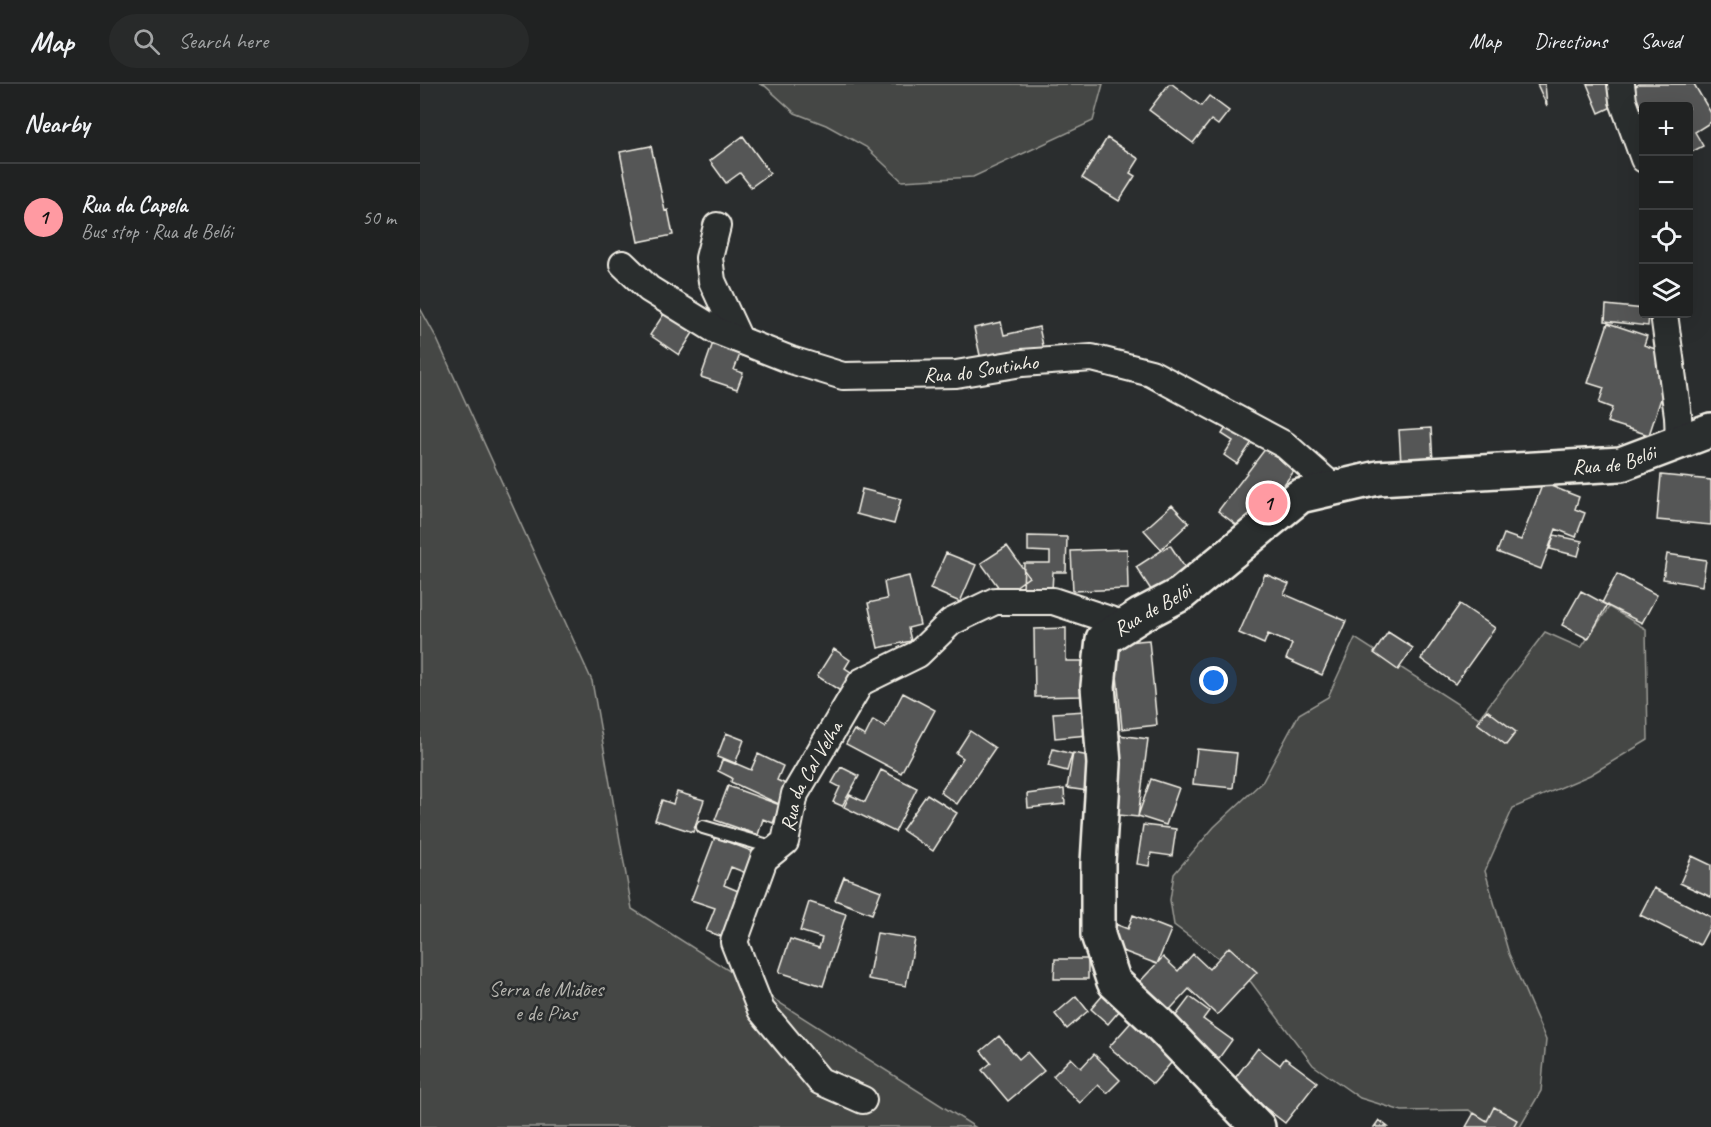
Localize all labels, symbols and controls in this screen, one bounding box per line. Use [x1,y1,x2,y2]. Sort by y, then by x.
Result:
search box [109,14,529,68]
text: Map [30,24,73,59]
icon: search [130,25,163,58]
text: Search here [178,27,268,55]
text: Map [1469,28,1501,54]
text: Directions [1534,28,1607,54]
text: Saved [1640,28,1681,54]
map controls [1639,102,1693,318]
button: + [1639,102,1693,156]
text: Nearby [24,107,89,140]
button: − [1639,156,1693,210]
text: Rua da Capela [81,191,187,219]
text: 1 [39,205,48,230]
text: 50 m [362,205,396,230]
button: locate [1639,210,1693,264]
text: Bus stop · Rua de Belói [81,219,233,244]
button: layers [1639,264,1693,318]
street label: Rua do Soutinho [923,349,1040,388]
street label: Rua de Belói [1571,438,1662,480]
pin: 1 [1248,480,1288,526]
street label: Rua de Belói [1109,576,1199,642]
your location [1199,666,1228,695]
street label: Rua da Cal Velha [775,714,849,834]
park label: Serra de Midões e de Pias [489,976,605,1026]

